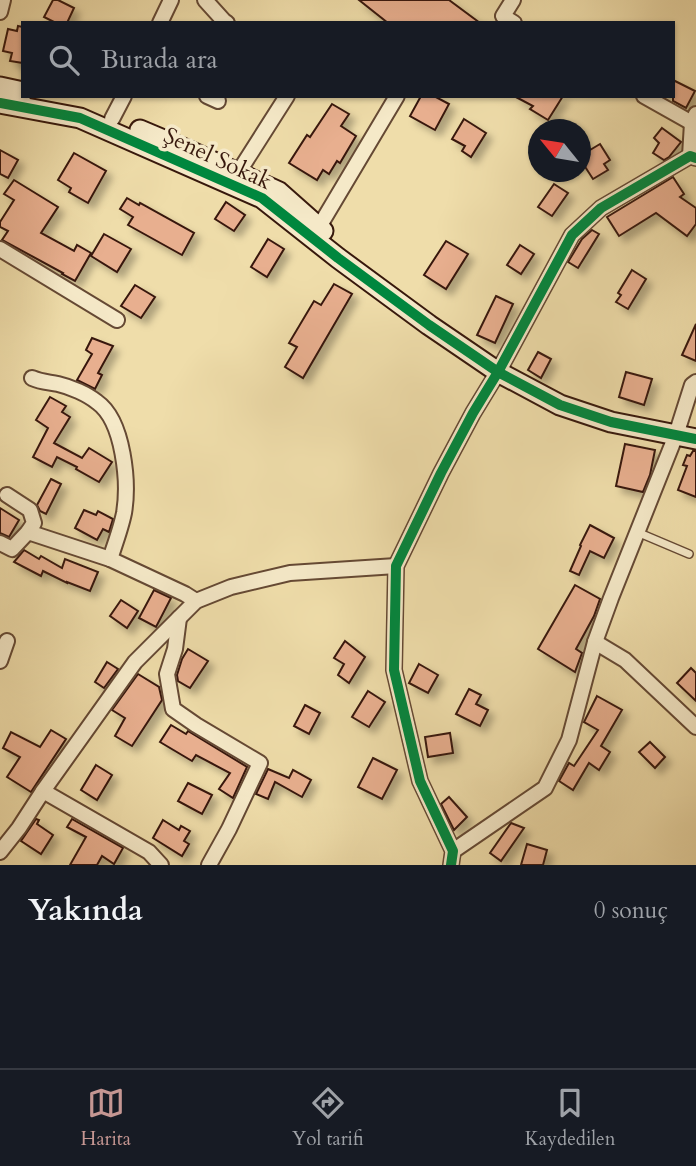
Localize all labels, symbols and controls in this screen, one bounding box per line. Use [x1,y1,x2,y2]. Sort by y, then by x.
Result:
search box [21,21,675,98]
icon: search [45,41,83,79]
text: Burada ara [101,42,218,77]
north arrow [528,119,591,182]
street label: Şenel Sokak [159,120,278,197]
text: Yakında [28,890,143,931]
text: 0 sonuç [594,895,668,926]
tab: Harita [81,1084,131,1152]
tab: Yol tarifi [292,1084,364,1152]
tab: Kaydedilen [525,1084,616,1152]

